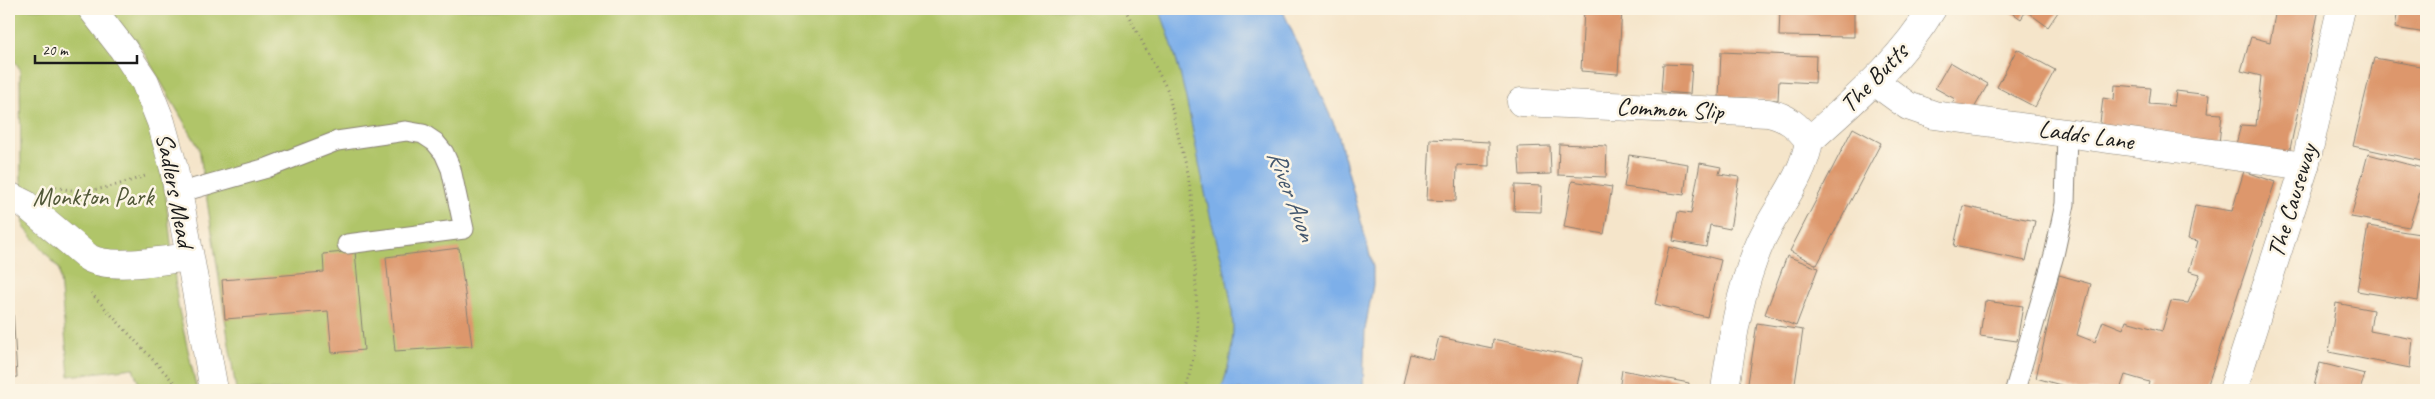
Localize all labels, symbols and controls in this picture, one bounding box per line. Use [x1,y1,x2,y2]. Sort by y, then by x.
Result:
scale bar [35,32,138,64]
street label: The Butts [1833,35,1917,120]
text: 20 m [42,41,69,60]
street label: Common Slip [1616,90,1726,128]
street label: Ladds Lane [2036,112,2138,158]
street label: Sadlers Mead [148,130,203,254]
street label: The Causeway [2260,138,2325,262]
water label: River Avon [1260,145,1325,247]
park label: Monkton Park [33,181,155,213]

